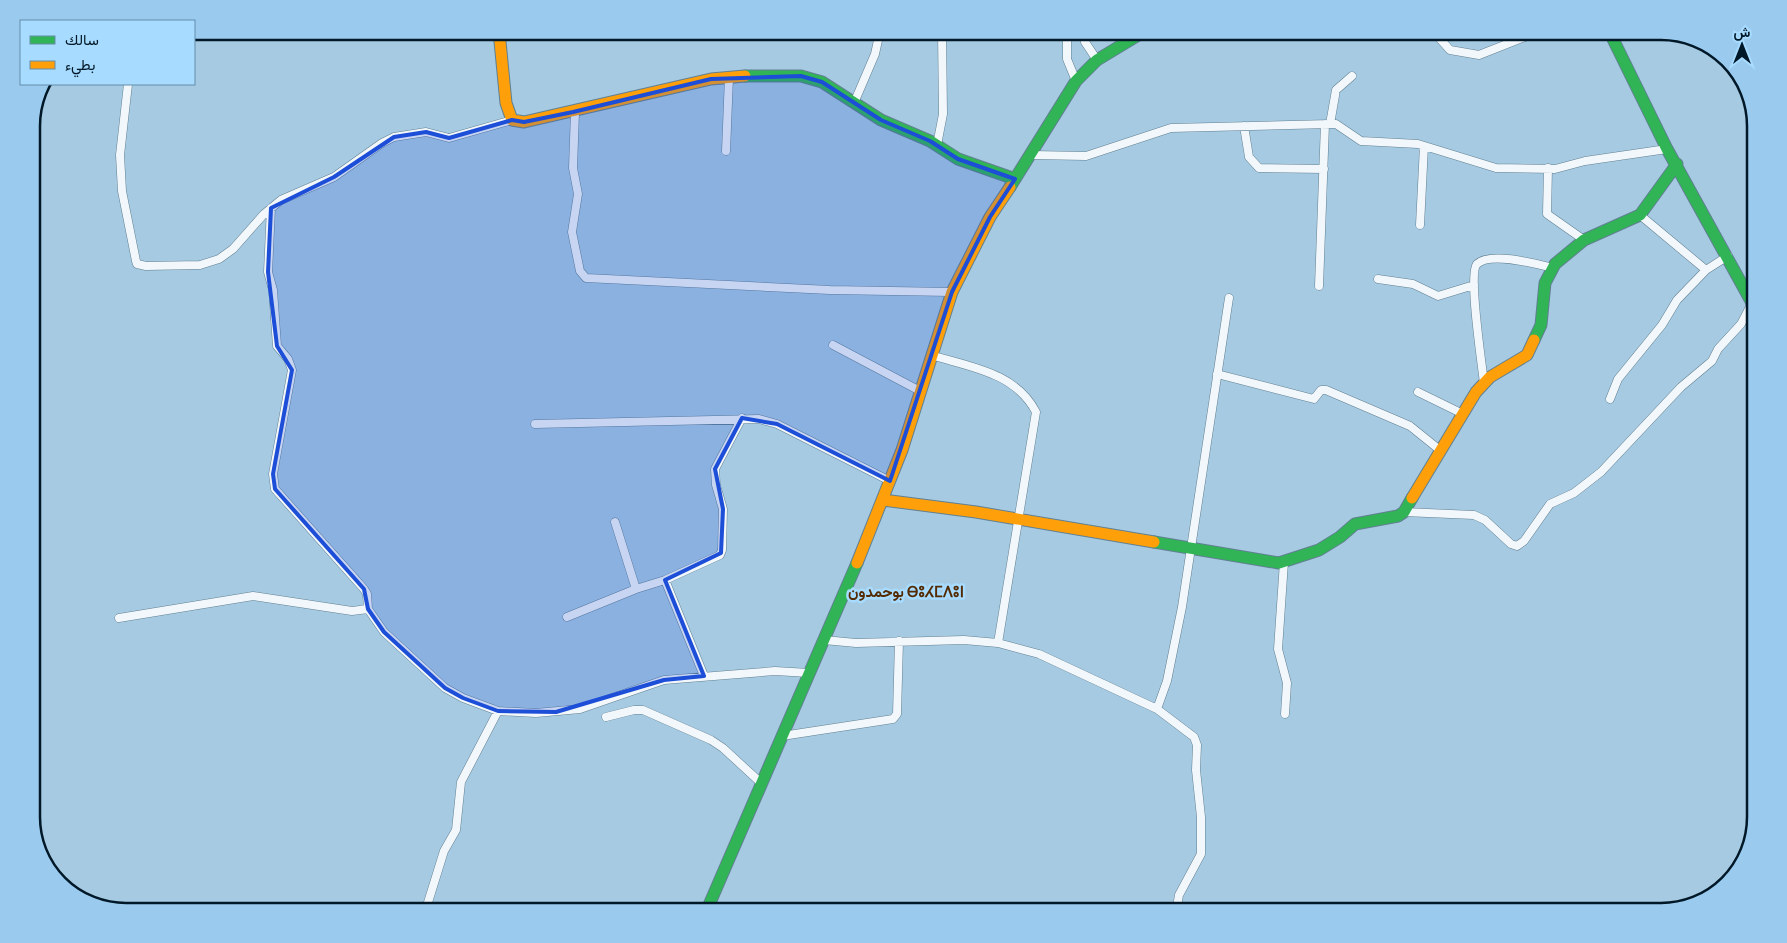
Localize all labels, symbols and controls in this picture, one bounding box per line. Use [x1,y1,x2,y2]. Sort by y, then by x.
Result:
legend [20,20,195,85]
north arrow [1717,20,1767,70]
text: ش [1734,23,1751,41]
text: سالك [65,30,99,48]
text: بطيء [65,55,95,78]
district label: بوحمدون ⴱⵓⵃⵎⴷⵓⵏ [848,582,964,601]

